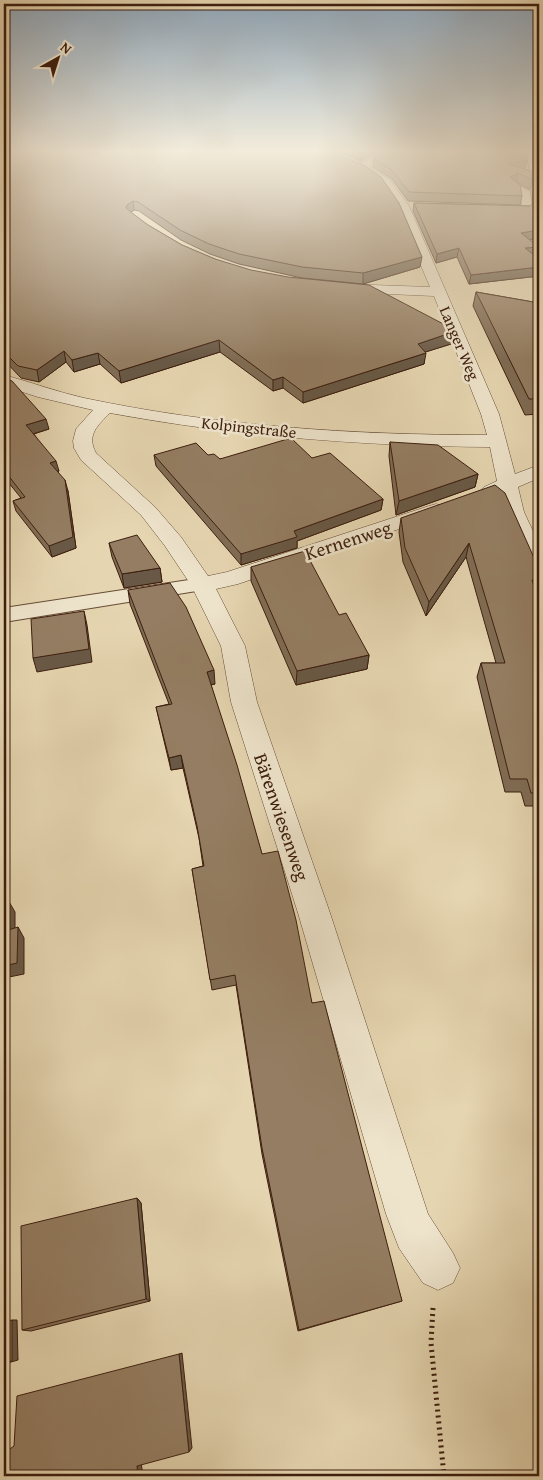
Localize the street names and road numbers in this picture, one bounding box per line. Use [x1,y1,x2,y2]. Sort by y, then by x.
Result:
street label: Langer Weg [434,302,486,384]
street label: Kolpingstraße [200,410,298,444]
street label: Kernenweg [301,513,396,567]
street label: Bärenwiesenweg [247,749,317,885]

